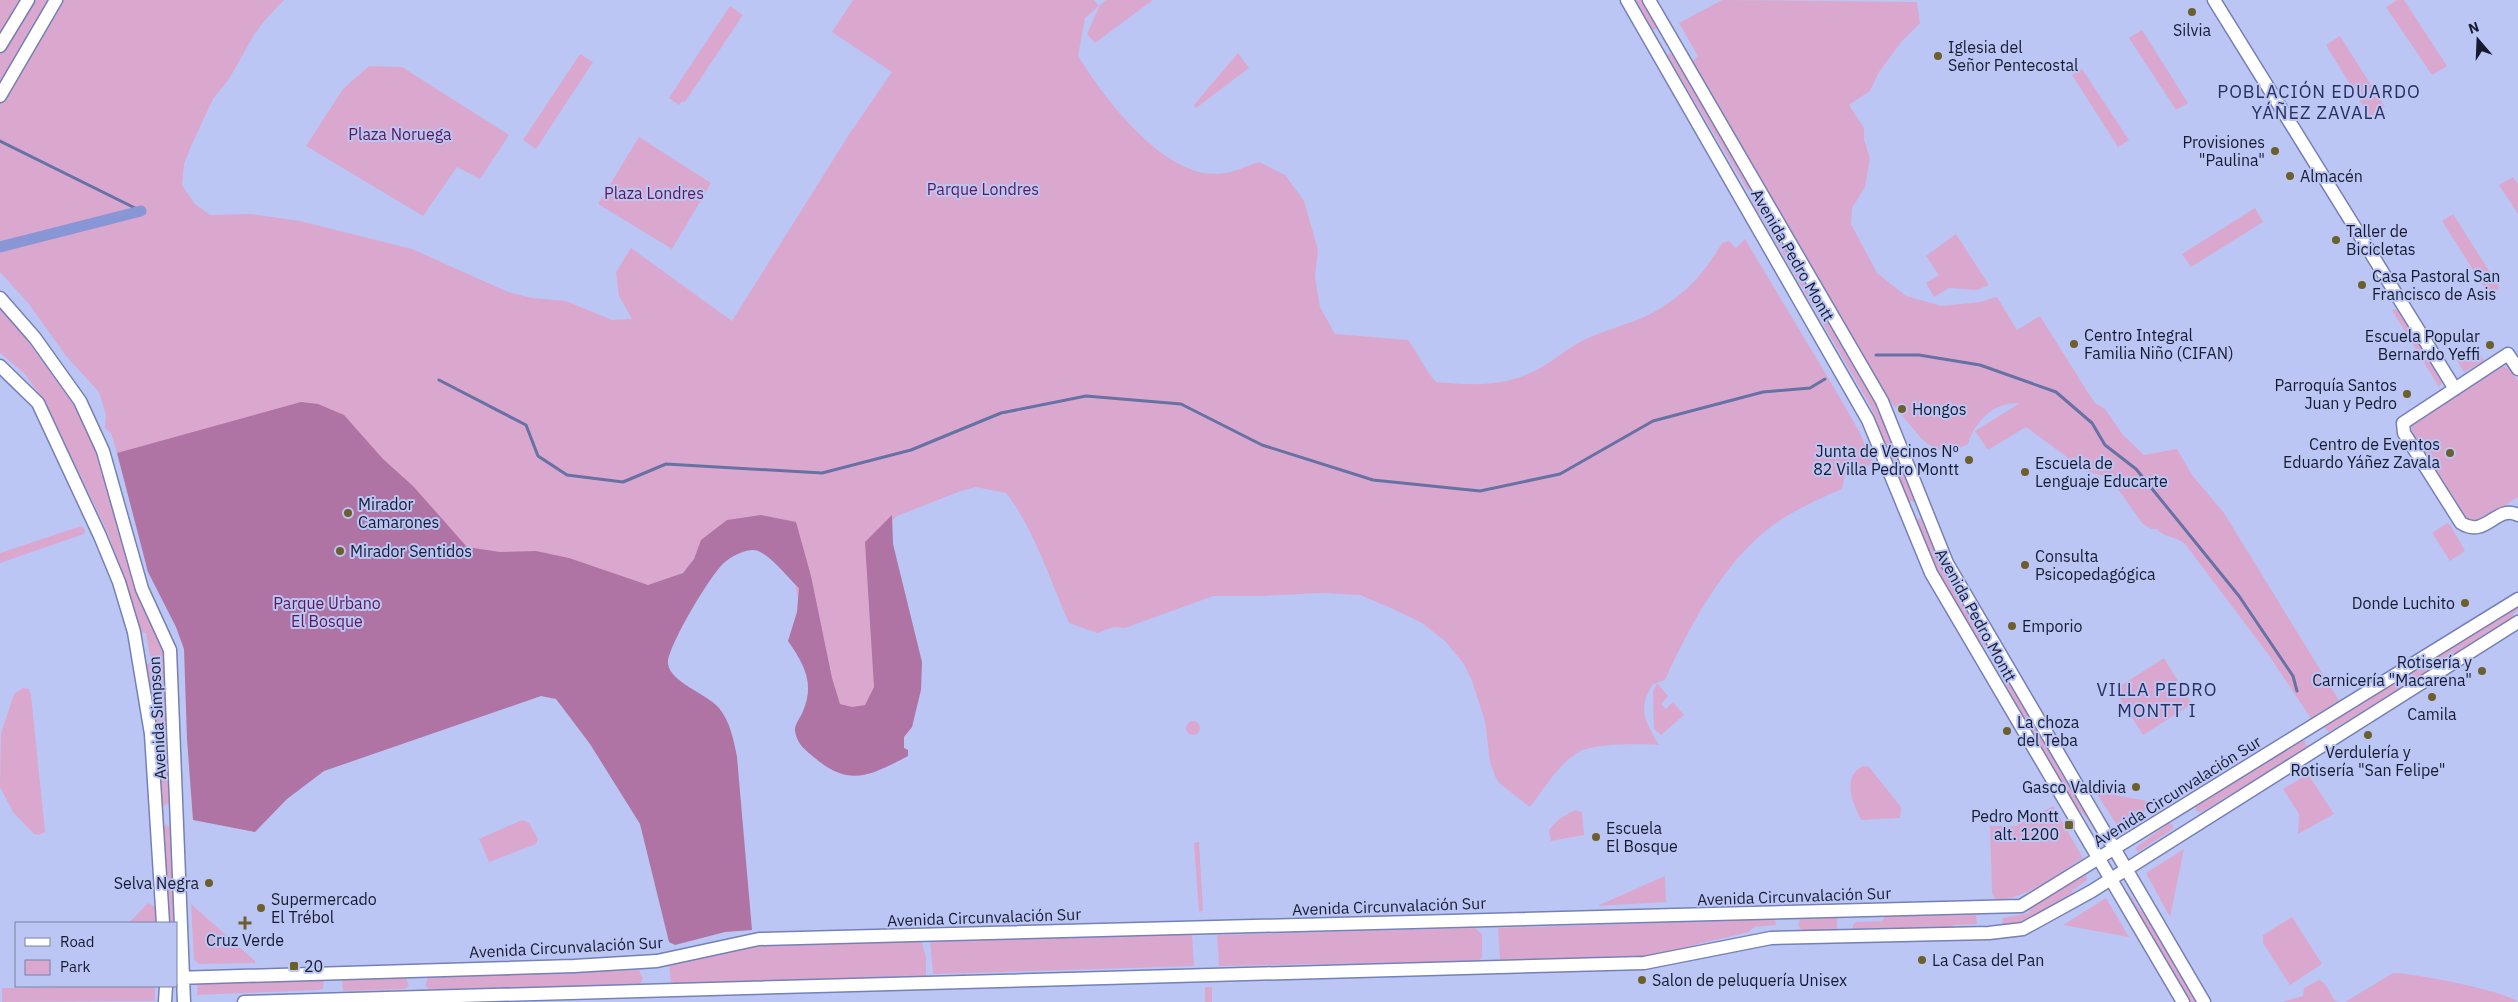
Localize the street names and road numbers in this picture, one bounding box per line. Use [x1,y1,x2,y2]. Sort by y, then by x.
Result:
street label: Avenida Pedro Montt [1747,185,1839,325]
street label: Avenida Pedro Montt [1931,545,2021,685]
street label: Avenida Simpson [144,656,170,780]
street label: Avenida Circunvalación Sur [2089,731,2265,851]
street label: Avenida Circunvalación Sur [1697,883,1892,909]
street label: Avenida Circunvalación Sur [1292,893,1487,919]
street label: Avenida Circunvalación Sur [887,904,1082,930]
street label: Avenida Circunvalación Sur [468,932,664,962]

